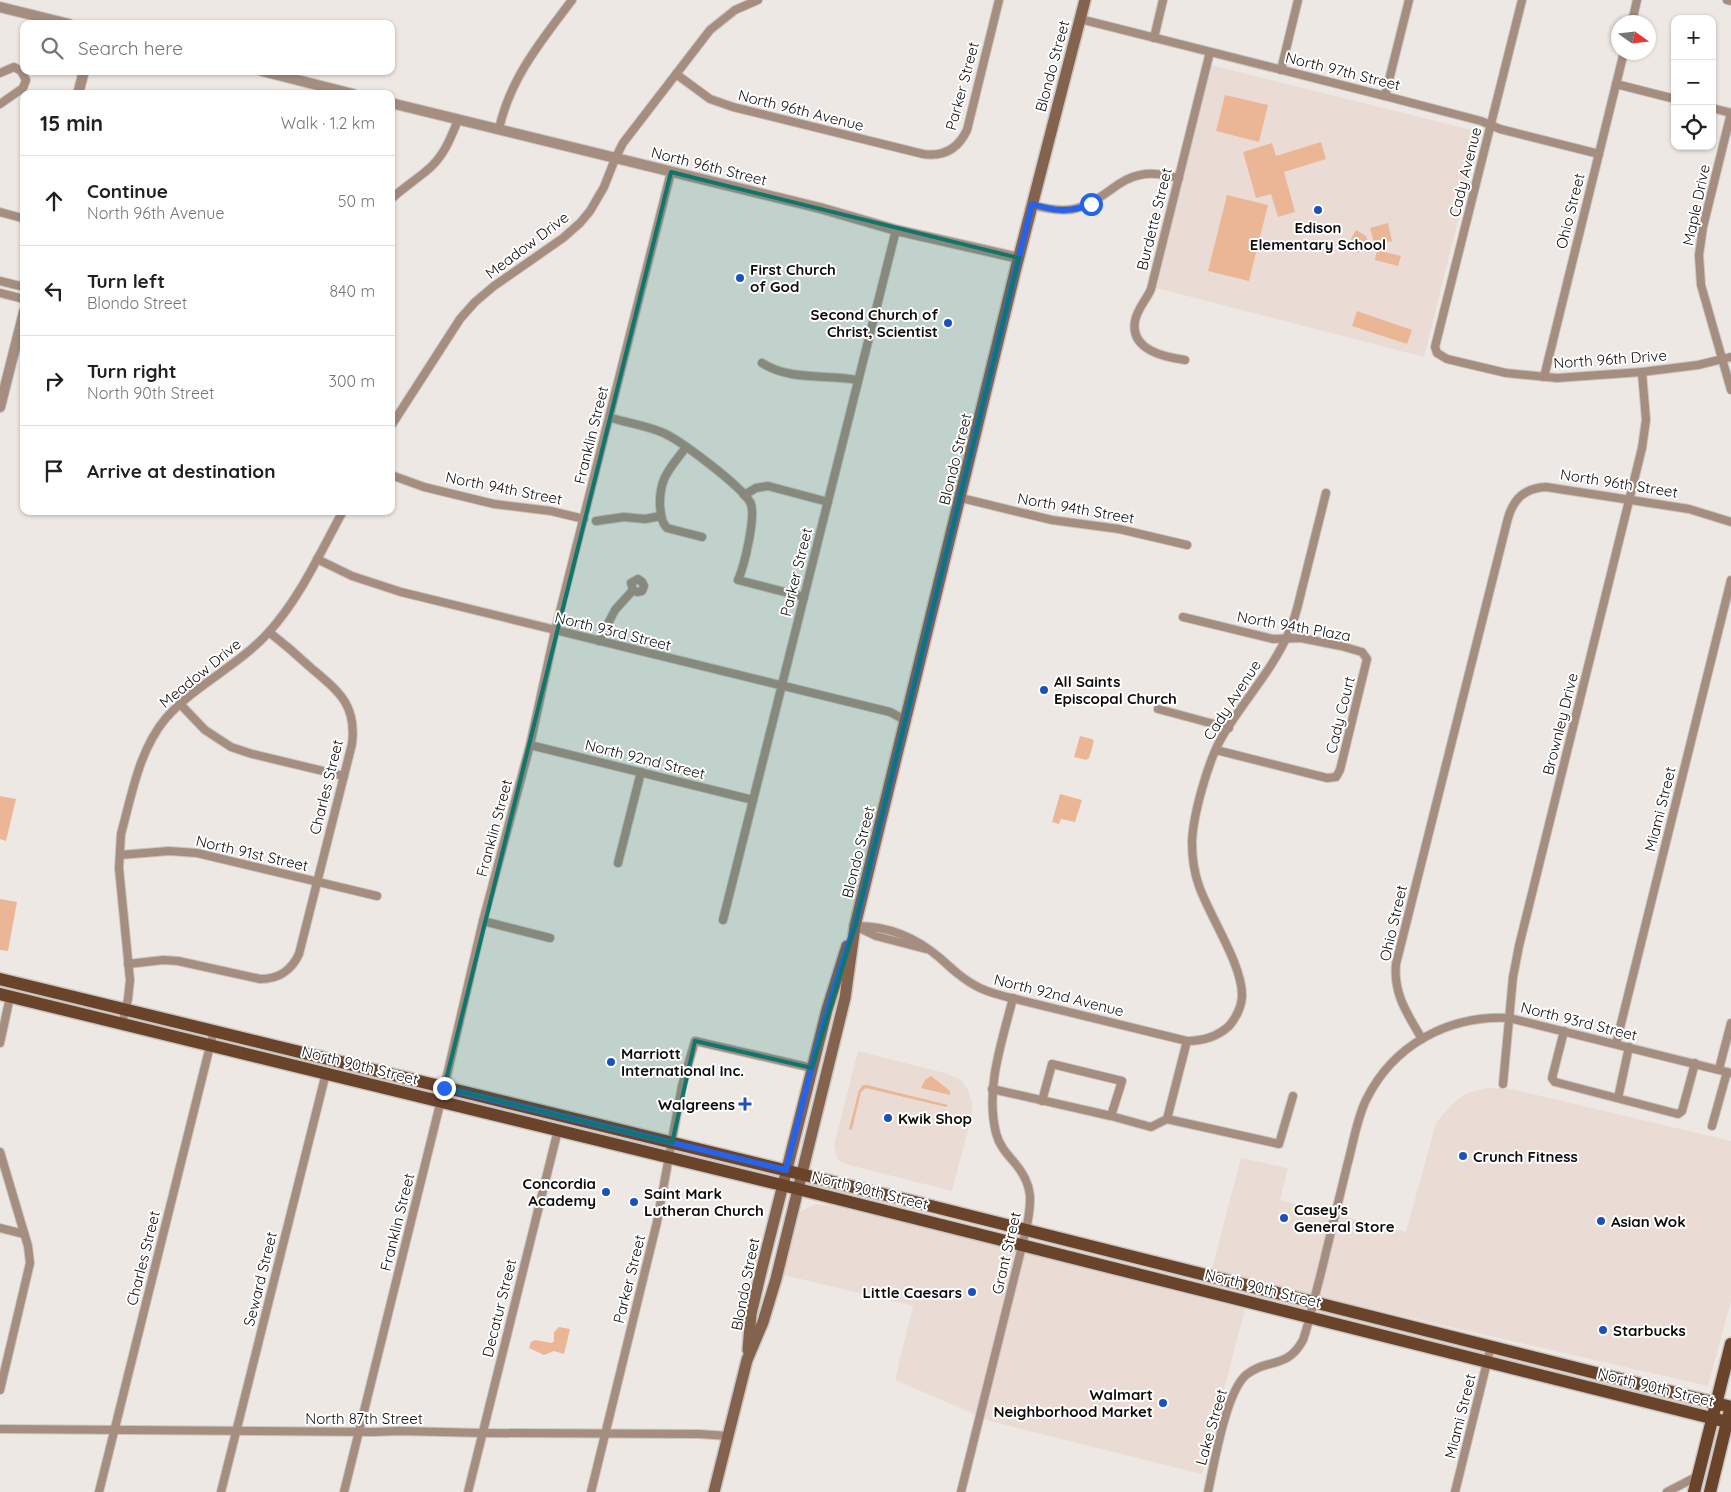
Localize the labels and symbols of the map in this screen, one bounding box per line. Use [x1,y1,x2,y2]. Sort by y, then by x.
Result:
north arrow [1611,15,1656,60]
street label: Blondo Street [1031,18,1073,114]
street label: Parker Street [941,40,983,132]
street label: North 97th Street [1284,48,1402,94]
street label: North 96th Avenue [736,85,866,135]
street label: Cady Avenue [1445,125,1485,219]
street label: North 96th Street [649,142,769,190]
street label: Maple Drive [1678,163,1714,247]
street label: Burdette Street [1132,166,1176,272]
street label: Ohio Street [1551,171,1589,251]
route start [1080,193,1103,216]
marker: Edison Elementary School [1312,204,1324,216]
street label: Meadow Drive [481,207,573,283]
place label: Edison Elementary School [1250,218,1386,254]
place label: First Church of God [750,260,836,296]
marker: First Church of God [734,272,746,284]
place label: Second Church of Christ, Scientist [811,305,938,341]
marker: Second Church of Christ, Scientist [942,317,954,329]
street label: North 96th Drive [1553,346,1667,372]
street label: Franklin Street [570,384,612,486]
street label: Blondo Street [934,411,976,507]
street label: North 96th Street [1559,464,1679,502]
street label: North 94th Street [444,467,564,509]
street label: North 94th Street [1016,488,1136,528]
street label: Parker Street [776,526,816,618]
street label: North 93rd Street [553,607,673,655]
street label: North 94th Plaza [1236,607,1352,645]
street label: Meadow Drive [155,634,245,712]
street label: Cady Avenue [1199,656,1265,744]
street label: Brownley Drive [1538,671,1582,777]
place label: All Saints Episcopal Church [1054,672,1177,708]
street label: Cady Court [1321,674,1359,756]
marker: All Saints Episcopal Church [1038,684,1050,696]
street label: North 92nd Street [583,735,707,783]
street label: Charles Street [305,738,347,836]
street label: Miami Street [1640,765,1680,853]
street label: Franklin Street [472,777,516,879]
street label: Blondo Street [837,804,879,900]
street label: North 91st Street [194,831,310,875]
street label: Ohio Street [1375,883,1411,963]
street label: North 92nd Avenue [992,970,1126,1020]
street label: North 93rd Street [1519,997,1639,1045]
street label: North 90th Street [300,1041,420,1089]
place label: Marriott International Inc. [621,1044,744,1080]
marker: Marriott International Inc. [605,1056,617,1068]
route end [433,1077,456,1100]
place label: Walgreens [658,1095,735,1114]
marker: Walgreens [739,1098,751,1110]
place label: Kwik Shop [898,1109,972,1128]
marker: Kwik Shop [882,1112,894,1124]
place label: Crunch Fitness [1473,1147,1578,1166]
marker: Crunch Fitness [1457,1150,1469,1162]
street label: North 90th Street [810,1166,930,1214]
street label: Franklin Street [376,1171,418,1273]
place label: Concordia Academy [523,1174,596,1210]
place label: Saint Mark Lutheran Church [644,1184,764,1220]
marker: Concordia Academy [600,1186,612,1198]
marker: Saint Mark Lutheran Church [628,1196,640,1208]
place label: Casey's General Store [1294,1200,1395,1236]
street label: Charles Street [122,1209,164,1307]
street label: Grant Street [987,1210,1025,1296]
marker: Casey's General Store [1278,1212,1290,1224]
place label: Asian Wok [1611,1212,1686,1231]
marker: Asian Wok [1595,1215,1607,1227]
street label: Seward Street [239,1230,281,1328]
street label: Parker Street [609,1233,649,1325]
street label: Blondo Street [727,1236,763,1332]
street label: Decatur Street [478,1257,520,1359]
street label: North 90th Street [1203,1264,1323,1312]
place label: Little Caesars [863,1283,962,1302]
marker: Little Caesars [966,1286,978,1298]
place label: Starbucks [1613,1321,1686,1340]
marker: Starbucks [1597,1324,1609,1336]
street label: North 90th Street [1596,1363,1716,1411]
street label: Miami Street [1440,1372,1480,1460]
place label: Walmart Neighborhood Market [993,1385,1153,1421]
street label: Lake Street [1191,1387,1231,1467]
marker: Walmart Neighborhood Market [1157,1397,1169,1409]
street label: North 87th Street [305,1409,423,1428]

